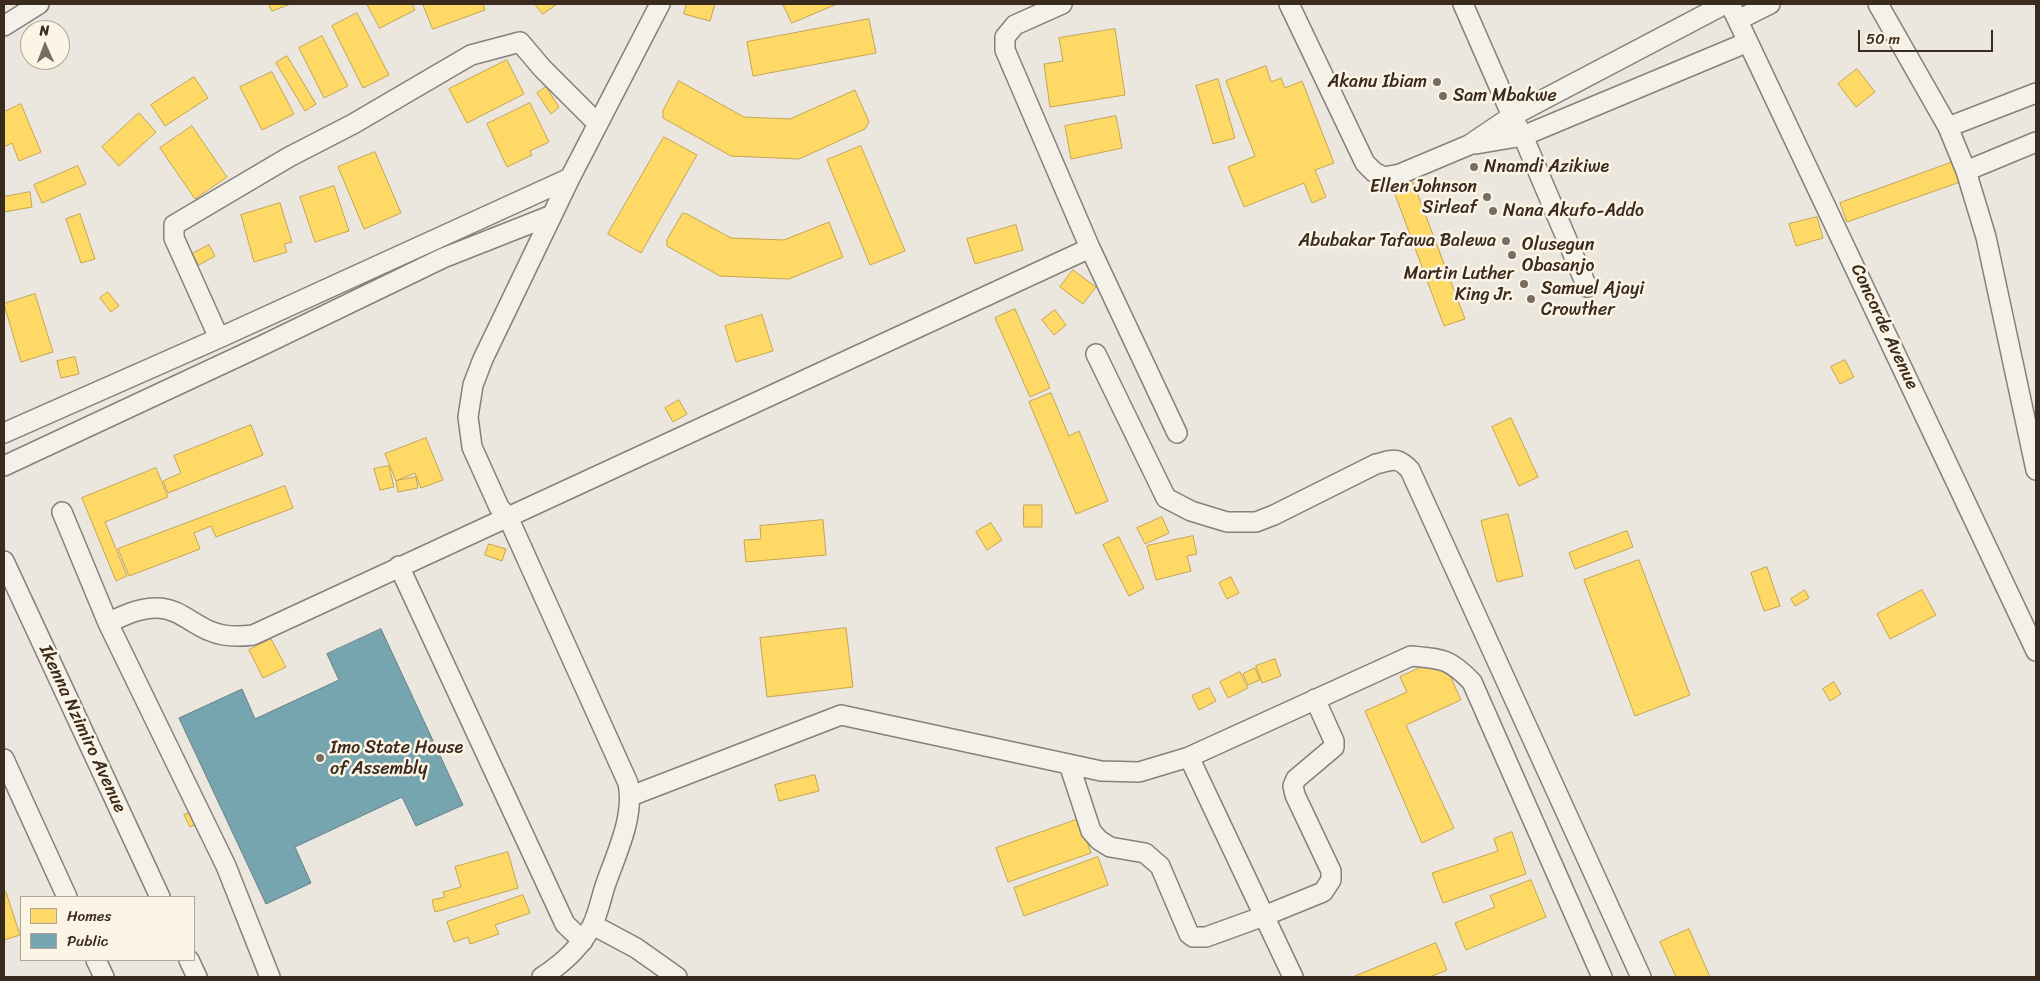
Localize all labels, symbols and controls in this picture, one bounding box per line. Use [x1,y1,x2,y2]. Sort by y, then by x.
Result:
text: N [39,18,50,43]
north arrow [20,20,70,70]
scale bar [1860,20,1995,52]
text: 50 m [1866,26,1900,52]
place label: Akanu Ibiam [1328,71,1427,93]
marker: Akanu Ibiam [1431,76,1443,88]
place label: Sam Mbakwe [1453,85,1557,107]
marker: Sam Mbakwe [1437,90,1449,102]
place label: Nnamdi Azikiwe [1484,156,1609,178]
marker: Nnamdi Azikiwe [1468,161,1480,173]
place label: Ellen Johnson Sirleaf [1370,176,1477,218]
marker: Ellen Johnson Sirleaf [1481,191,1493,203]
place label: Nana Akufo-Addo [1503,200,1644,222]
marker: Nana Akufo-Addo [1487,205,1499,217]
place label: Abubakar Tafawa Balewa [1299,230,1496,252]
place label: Olusegun Obasanjo [1522,234,1594,276]
marker: Abubakar Tafawa Balewa [1500,235,1512,247]
marker: Olusegun Obasanjo [1506,249,1518,261]
street label: Concorde Avenue [1845,261,1923,393]
place label: Martin Luther King Jr. [1404,263,1514,306]
marker: Martin Luther King Jr. [1518,278,1530,290]
place label: Samuel Ajayi Crowther [1541,278,1644,320]
marker: Samuel Ajayi Crowther [1525,293,1537,305]
street label: Ikenna Nzimiro Avenue [34,642,130,816]
place label: Imo State House of Assembly [330,737,463,780]
marker: Imo State House of Assembly [314,752,326,764]
legend [20,896,195,961]
text: Homes [67,903,111,929]
text: Public [67,928,108,954]

